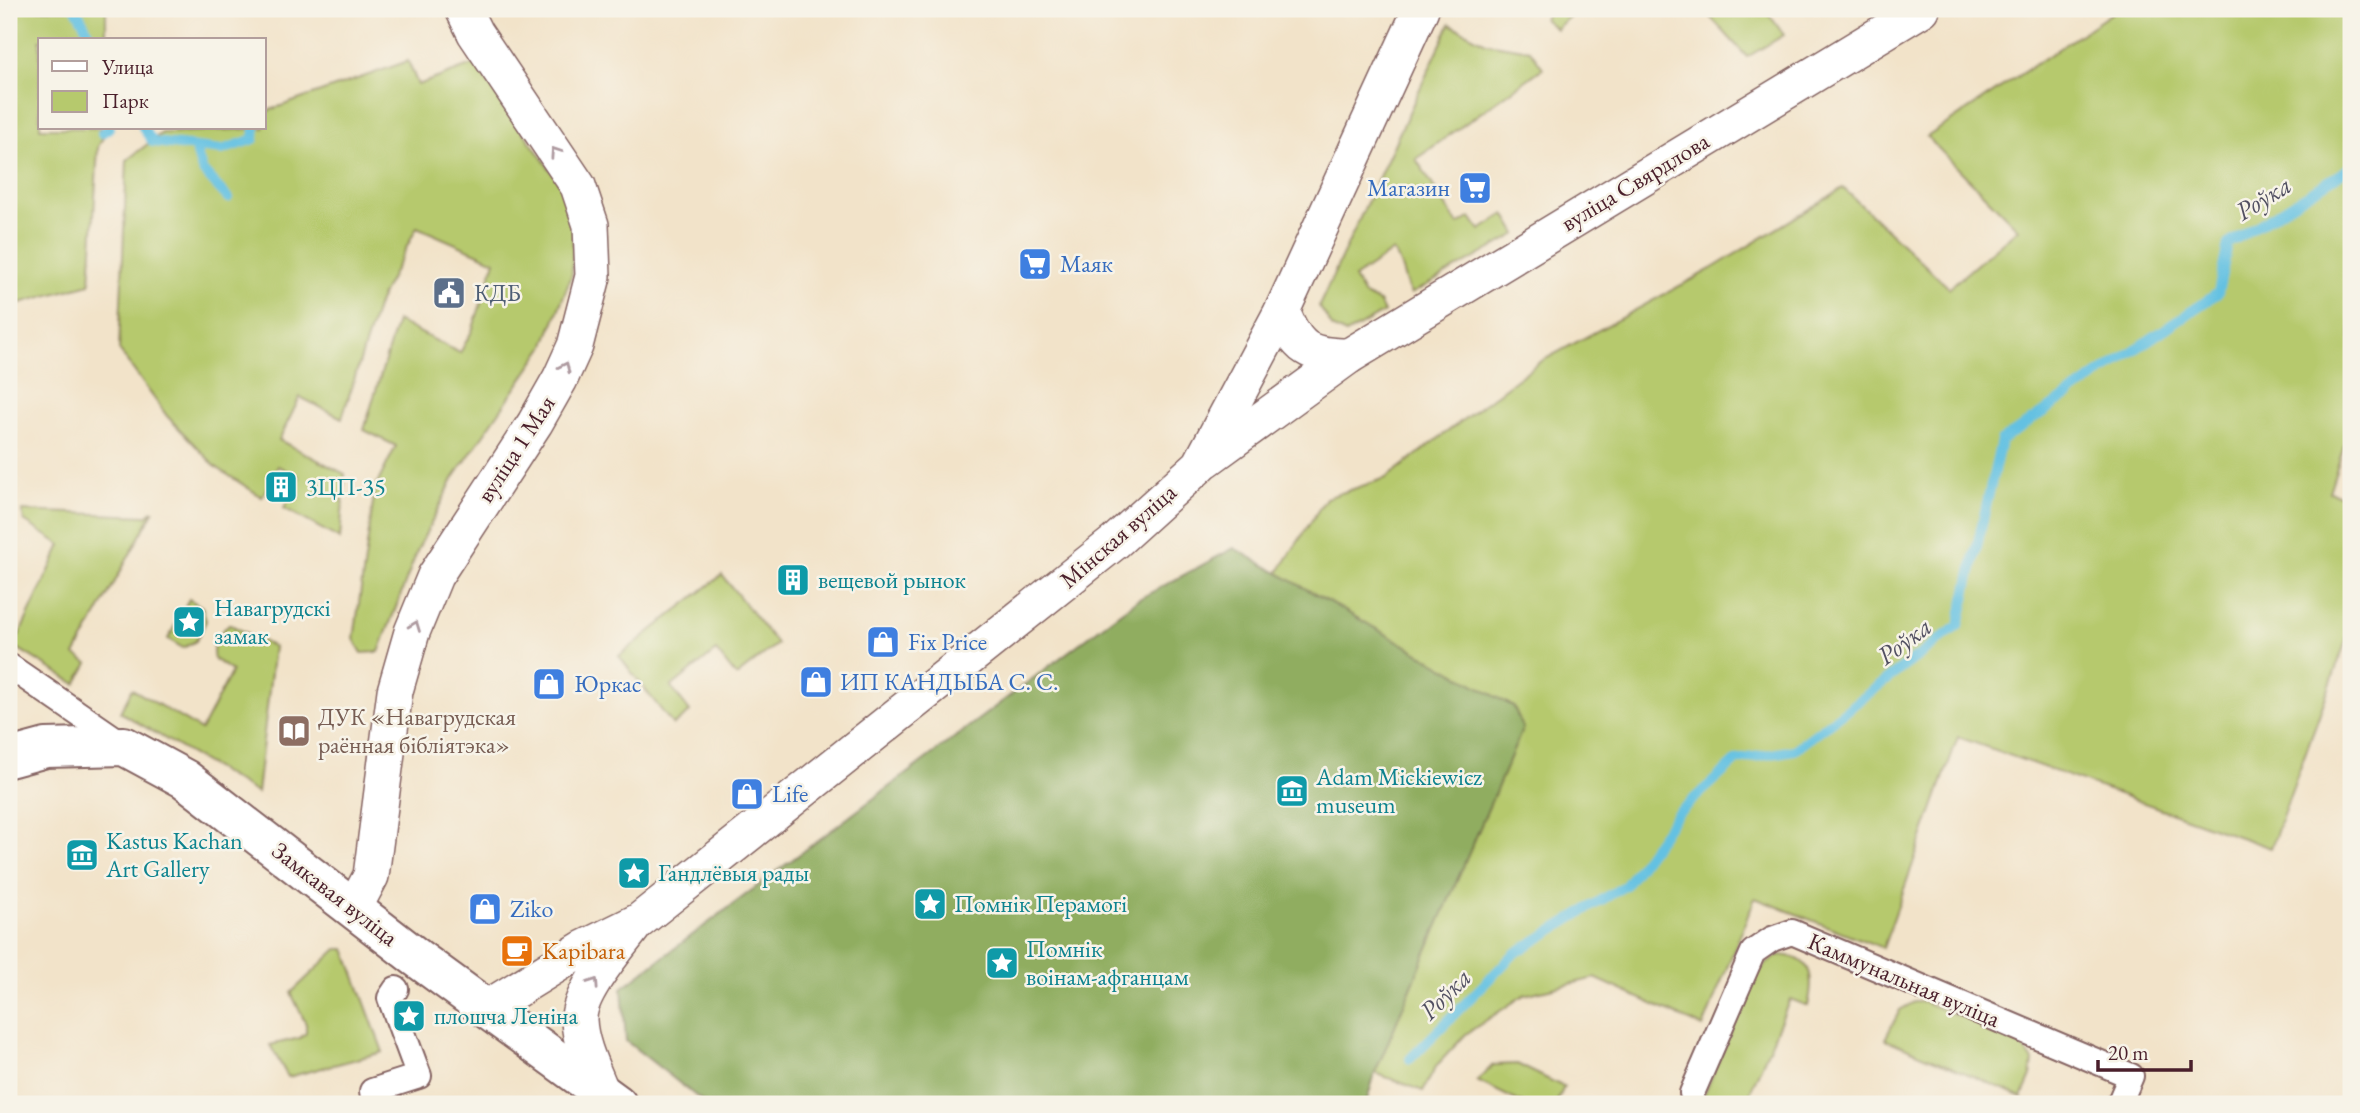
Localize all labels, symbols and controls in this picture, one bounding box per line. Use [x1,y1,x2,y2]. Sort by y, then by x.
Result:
legend [38,38,266,130]
text: Улица [101,53,154,80]
text: Парк [102,87,149,114]
street label: вуліца Свярдлова [1555,125,1715,238]
one-way arrow [550,147,563,160]
water label: Роўка [2228,168,2298,228]
supermarket icon: Магазин [1456,169,1494,207]
place label: Магазин [1367,172,1450,203]
supermarket icon: Маяк [1016,245,1054,283]
place label: Маяк [1060,248,1113,279]
public building icon: КДБ [430,274,468,312]
place label: КДБ [474,277,521,308]
one-way arrow [557,361,571,374]
street label: вуліца 1 Мая [469,389,562,508]
building icon: 3ЦП-35 [262,468,300,506]
place label: 3ЦП-35 [306,471,386,502]
street label: Мінская вуліца [1053,476,1183,595]
building icon: вещевой рынок [774,561,812,599]
place label: вещевой рынок [818,564,967,595]
place label: Навагрудскі замак [214,592,331,651]
place icon: Навагрудскі замак [170,603,208,641]
water label: Роўка [1870,609,1938,673]
one-way arrow [406,621,420,633]
shop icon: Fix Price [864,623,902,661]
place label: Fix Price [908,626,987,657]
shop icon: ИП КАНДЫБА С. С. [797,663,835,701]
shop icon: Юркас [530,665,568,703]
place label: ИП КАНДЫБА С. С. [840,666,1058,697]
place label: Юркас [574,668,642,699]
place label: ДУК «Навагрудская раённая бібліятэка» [318,701,516,760]
library icon: ДУК «Навагрудская раённая бібліятэка» [275,712,313,750]
place label: Adam Mickiewicz museum [1315,761,1482,820]
museum icon: Adam Mickiewicz museum [1273,772,1311,810]
shop icon: Life [728,775,766,813]
place label: Life [772,778,808,809]
place label: Kastus Kachan Art Gallery [105,825,243,884]
street label: Замкавая вуліца [266,835,405,953]
museum icon: Kastus Kachan Art Gallery [63,836,101,874]
place icon: Гандлёвыя рады [615,854,653,892]
place label: Гандлёвыя рады [658,857,810,888]
place icon: Помнік Перамогі [911,885,949,923]
place label: Помнік Перамогі [954,888,1127,919]
shop icon: Ziko [466,890,504,928]
place label: Ziko [510,893,554,924]
street label: Каммунальная вуліца [1804,925,2005,1034]
cafe icon: Kapibara [498,932,536,970]
place label: Помнік воінам-афганцам [1026,933,1189,992]
place label: Kapibara [542,935,626,966]
place icon: Помнік воінам-афганцам [983,944,1021,982]
water label: Роўка [1412,961,1478,1027]
one-way arrow [585,978,598,991]
place icon: плошча Леніна [390,997,428,1035]
place label: плошча Леніна [434,1000,579,1031]
scale bar [2098,1029,2190,1073]
text: 20 m [2108,1039,2149,1066]

